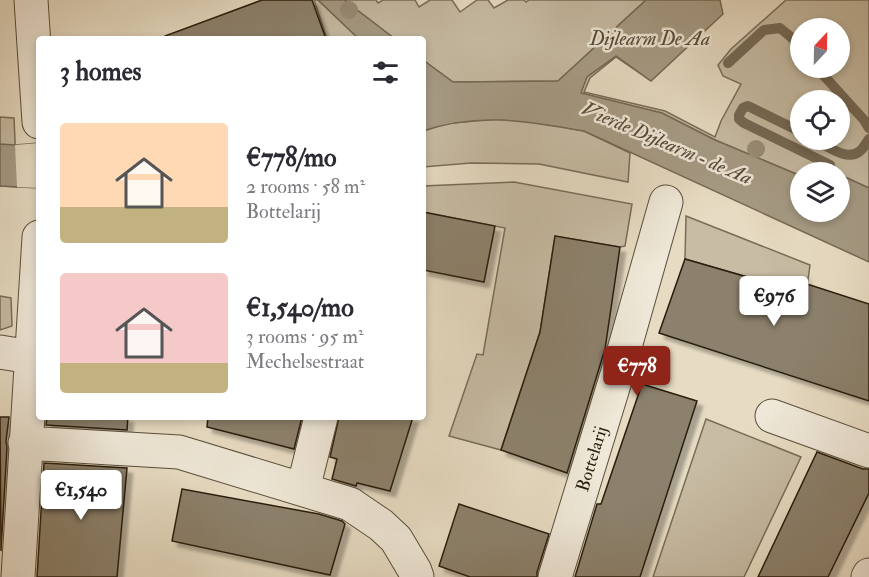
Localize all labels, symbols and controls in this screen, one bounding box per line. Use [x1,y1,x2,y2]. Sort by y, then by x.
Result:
north arrow [790,18,850,78]
map controls [790,18,850,222]
water label: Dijlearm De Aa [589,26,710,51]
text: 3 homes [60,56,141,88]
icon: filters [369,56,402,89]
button: locate [790,90,850,150]
water label: Vierde Dijlearm - de Aa [578,96,756,190]
text: €778/mo [246,142,337,174]
icon: home [108,147,180,219]
button: layers [790,162,850,222]
text: 2 rooms · 58 m² [246,174,365,199]
text: Bottelarij [246,199,321,224]
pin: €976 [738,276,810,327]
text: €976 [753,283,795,308]
text: €1,540/mo [246,292,354,324]
icon: home [108,297,180,369]
text: 3 rooms · 95 m² [246,324,364,349]
pin: €778 [601,346,673,397]
text: Mechelsestraat [246,349,364,374]
text: €778 [617,353,657,378]
street label: Bottelarij [571,423,613,495]
pin: €1,540 [32,470,130,521]
text: €1,540 [55,477,107,502]

